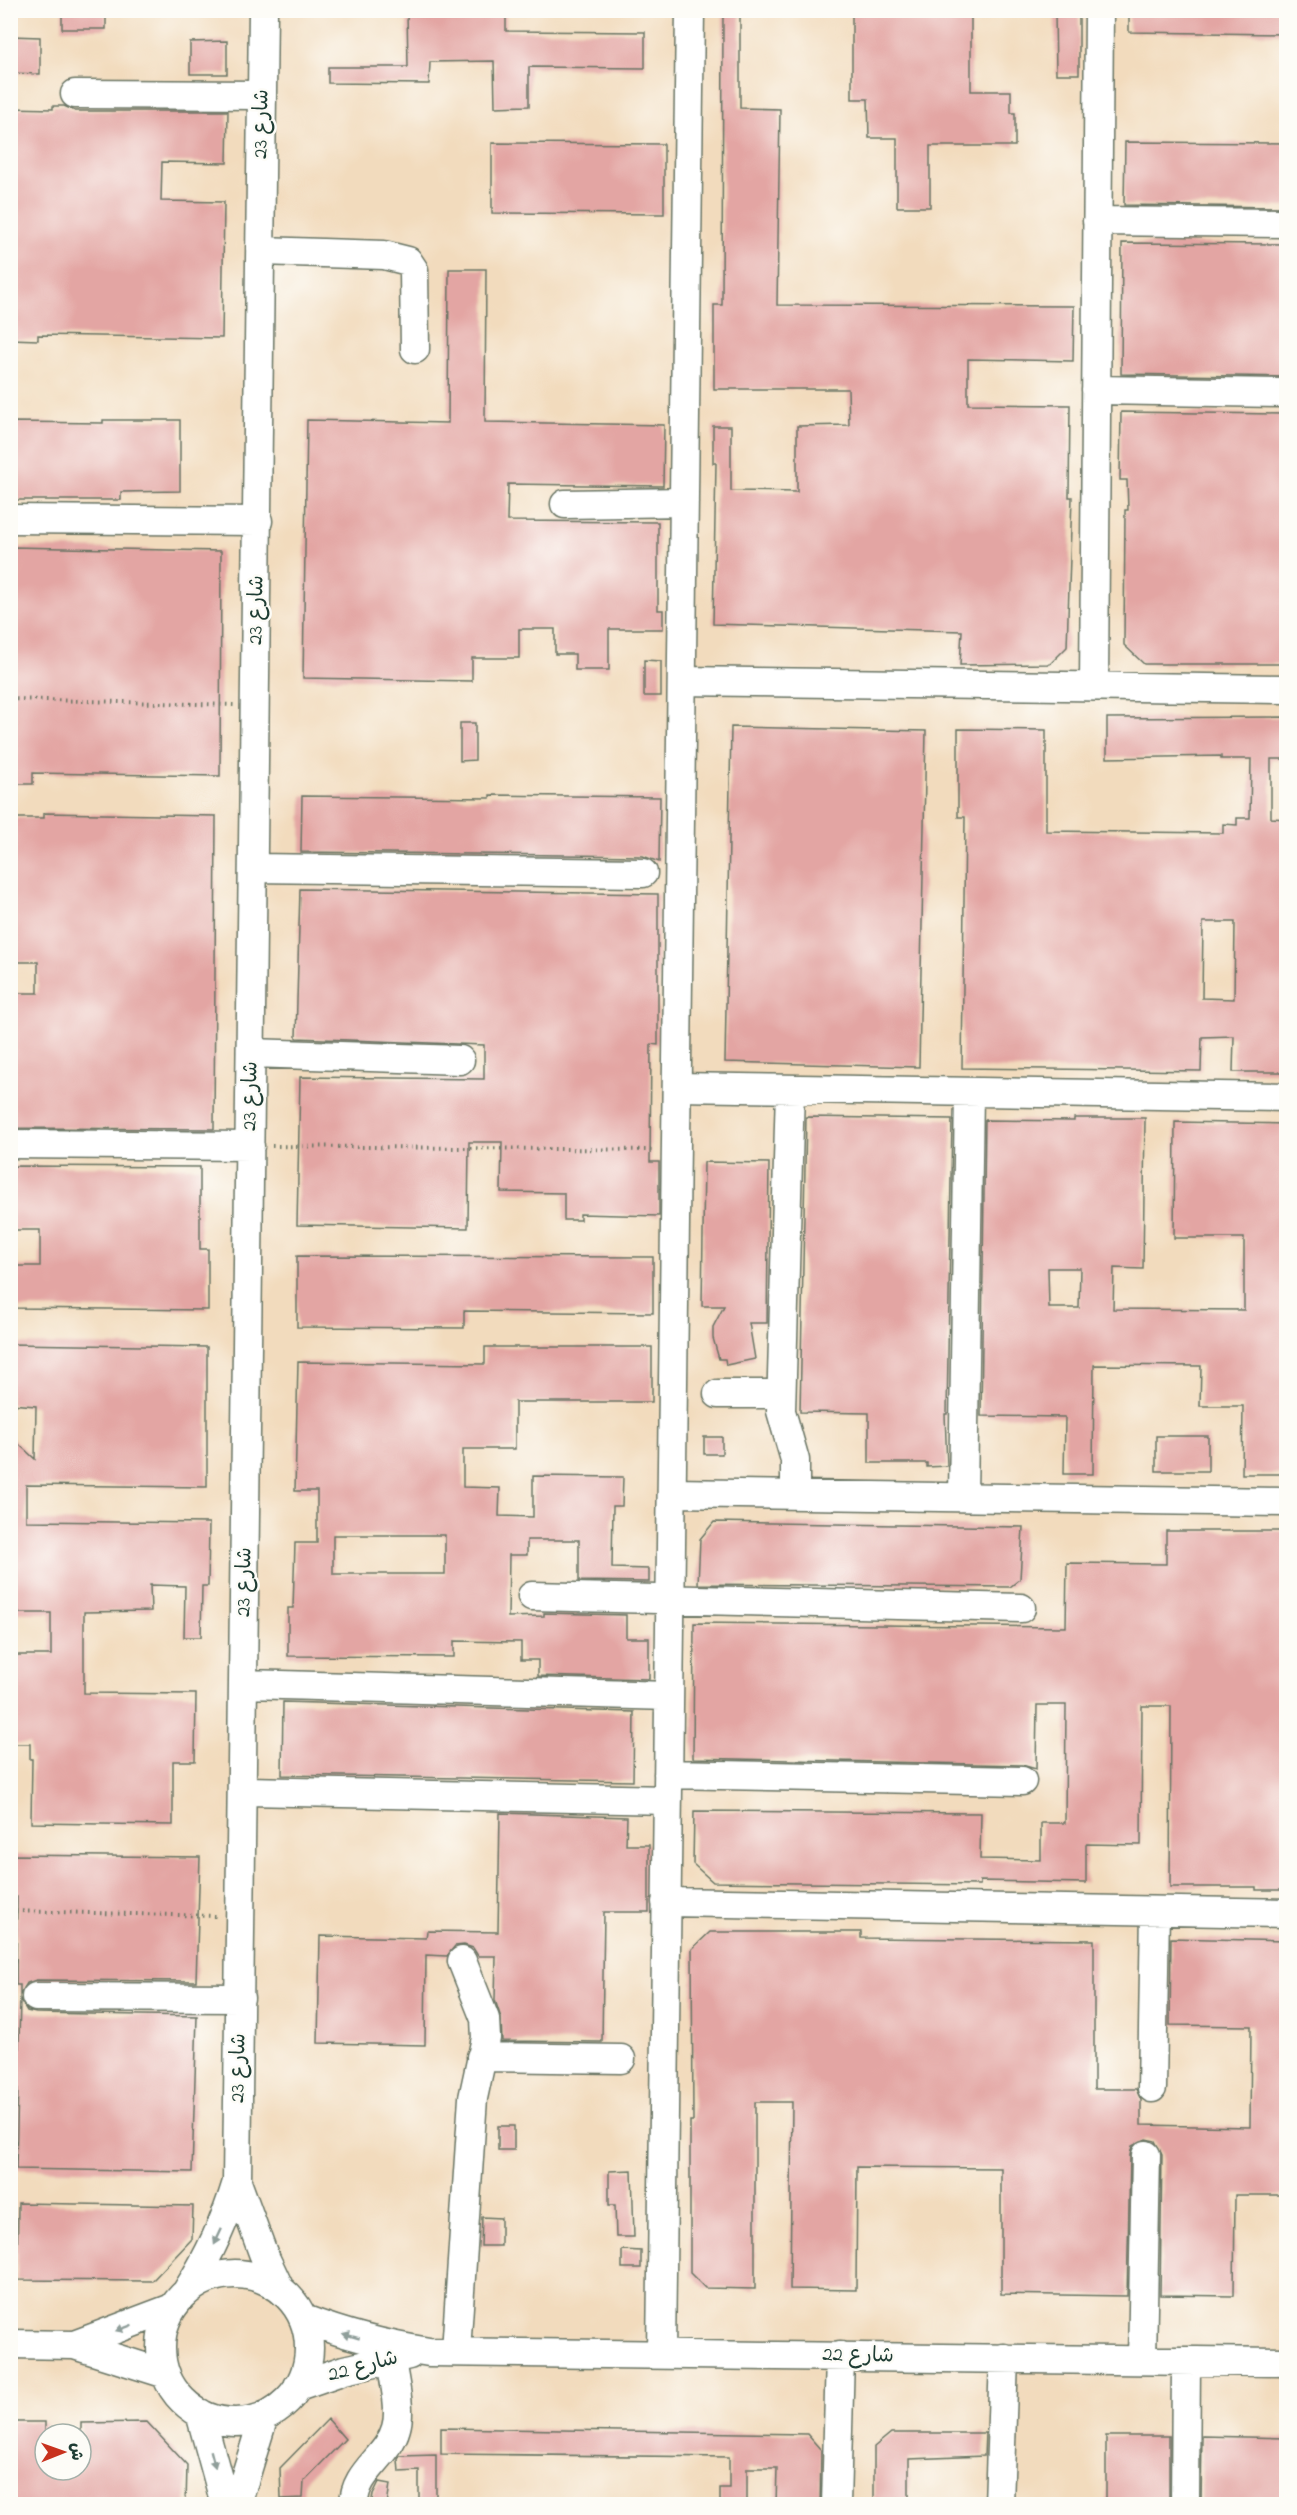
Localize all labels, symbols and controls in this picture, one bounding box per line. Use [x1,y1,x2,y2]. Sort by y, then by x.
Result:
street label: شارع 23 [246,89,278,159]
street label: شارع 23 [241,575,273,645]
street label: شارع 23 [235,1061,267,1131]
street label: شارع 23 [229,1547,261,1617]
street label: شارع 23 [223,2033,255,2103]
one-way arrow [213,2229,222,2246]
one-way arrow [115,2323,133,2333]
one-way arrow [342,2331,360,2340]
street label: شارع 22 [822,2340,894,2372]
street label: شارع 22 [325,2343,401,2391]
north arrow [33,2422,93,2482]
text: ش [64,2443,88,2461]
one-way arrow [209,2450,218,2468]

